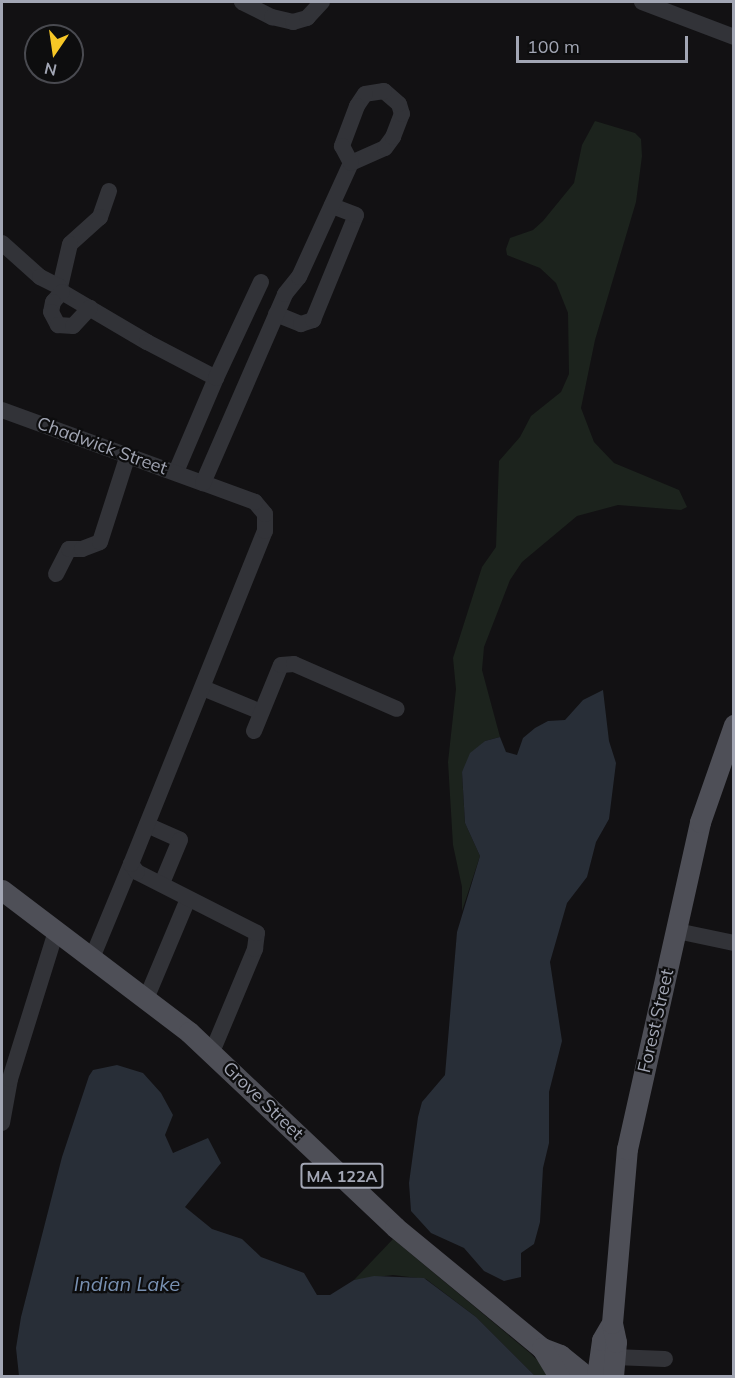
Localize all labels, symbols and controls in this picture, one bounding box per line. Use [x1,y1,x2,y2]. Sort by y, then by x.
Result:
north arrow [24,24,84,84]
scale bar [519,24,692,62]
text: 100 m [527,35,580,58]
text: N [42,58,59,81]
street label: Chadwick Street [34,412,170,480]
street label: Forest Street [634,967,678,1075]
street label: Grove Street [218,1057,308,1145]
road number: MA 122A [300,1163,384,1189]
water label: Indian Lake [74,1271,180,1295]

